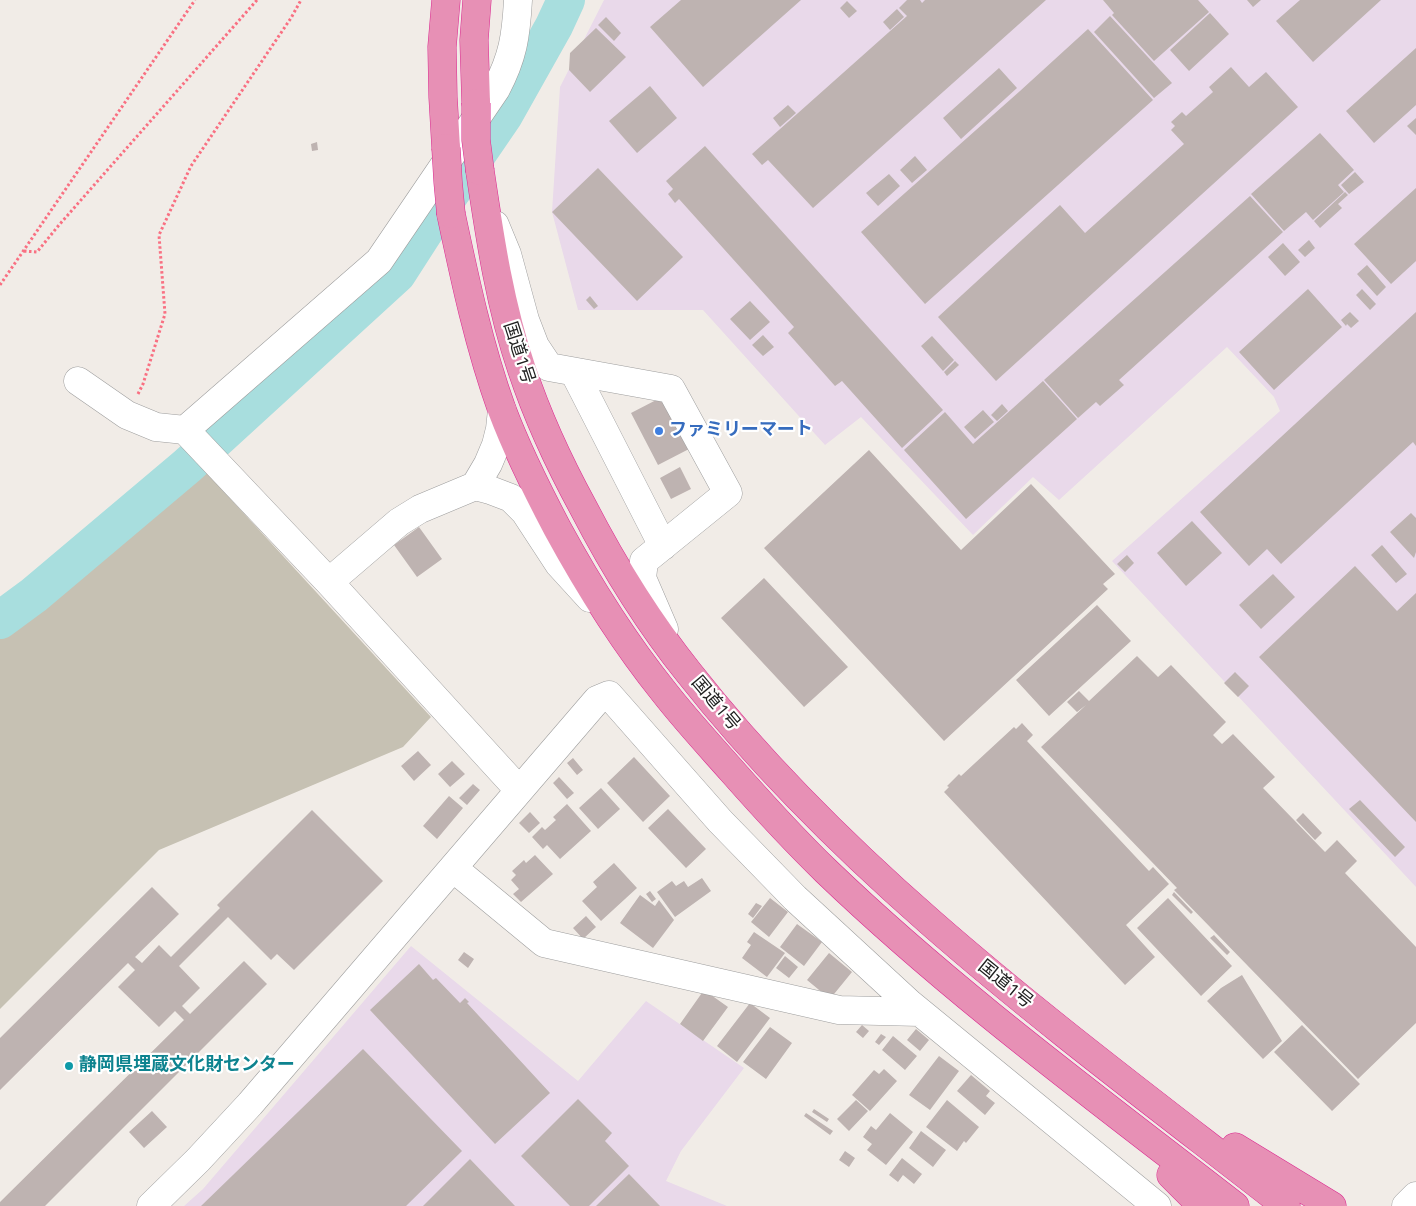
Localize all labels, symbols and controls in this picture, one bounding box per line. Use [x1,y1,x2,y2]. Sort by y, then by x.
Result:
street label: 国道1号 [498,319,538,387]
place label: ファミリーマート [669,420,813,442]
marker: ファミリーマート [653,425,665,437]
street label: 国道1号 [686,673,744,735]
street label: 国道1号 [973,956,1037,1014]
place label: 静岡県埋蔵文化財センター [79,1055,295,1077]
marker: 静岡県埋蔵文化財センター [63,1060,75,1072]

